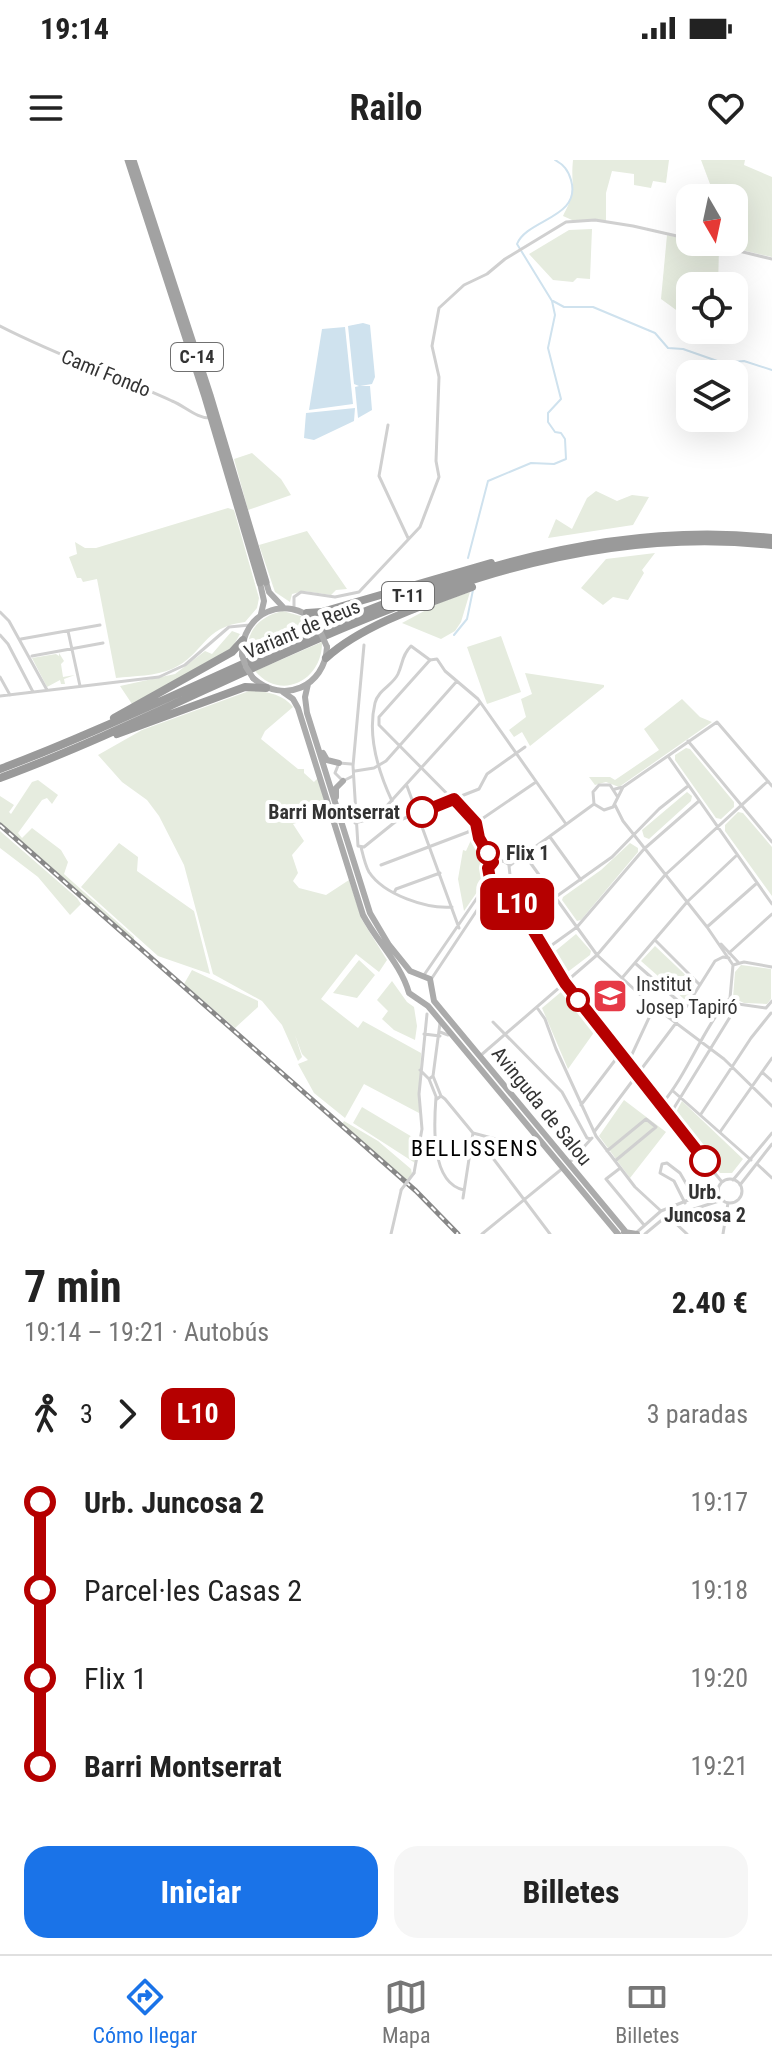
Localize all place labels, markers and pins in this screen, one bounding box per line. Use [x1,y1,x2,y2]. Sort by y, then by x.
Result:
marker: Barri Montserrat [407,797,437,827]
place label: Barri Montserrat [268,800,400,824]
place label: Flix 1 [506,841,549,865]
marker: Flix 1 [477,842,499,864]
place label: Institut Josep Tapiró [636,972,738,1019]
school or university icon: Institut Josep Tapiró [591,977,629,1015]
unlabelled marker [567,989,589,1011]
marker: Urb. Juncosa 2 [690,1146,720,1176]
place label: Urb. Juncosa 2 [664,1180,746,1227]

